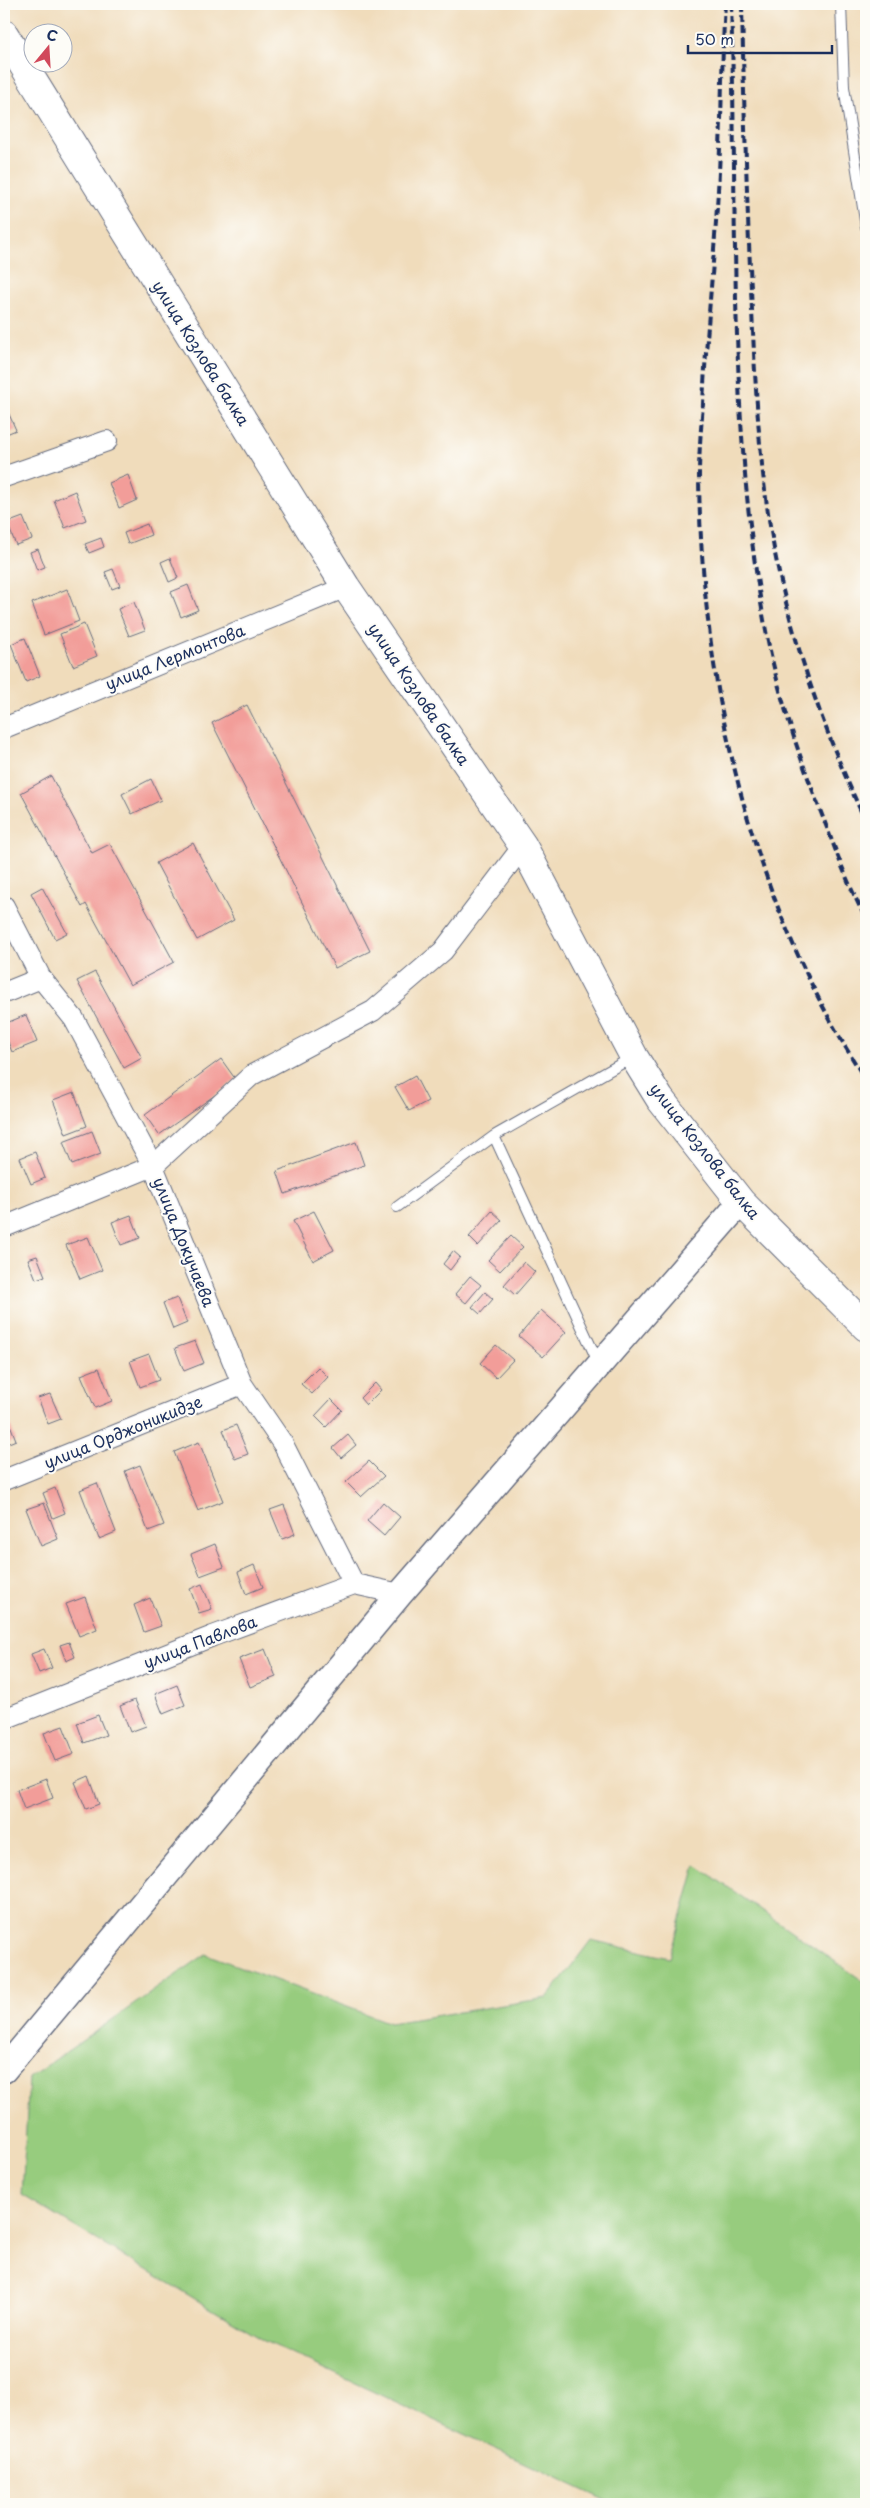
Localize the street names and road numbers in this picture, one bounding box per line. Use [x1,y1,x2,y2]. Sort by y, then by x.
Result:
street label: улица Козлова балка [147,275,256,430]
street label: улица Лермонтова [101,617,248,695]
street label: улица Козлова балка [363,617,477,770]
street label: улица Козлова балка [645,1077,767,1224]
street label: улица Докучаева [148,1173,222,1310]
street label: улица Орджоникидзе [40,1388,206,1474]
street label: улица Павлова [139,1608,260,1674]

